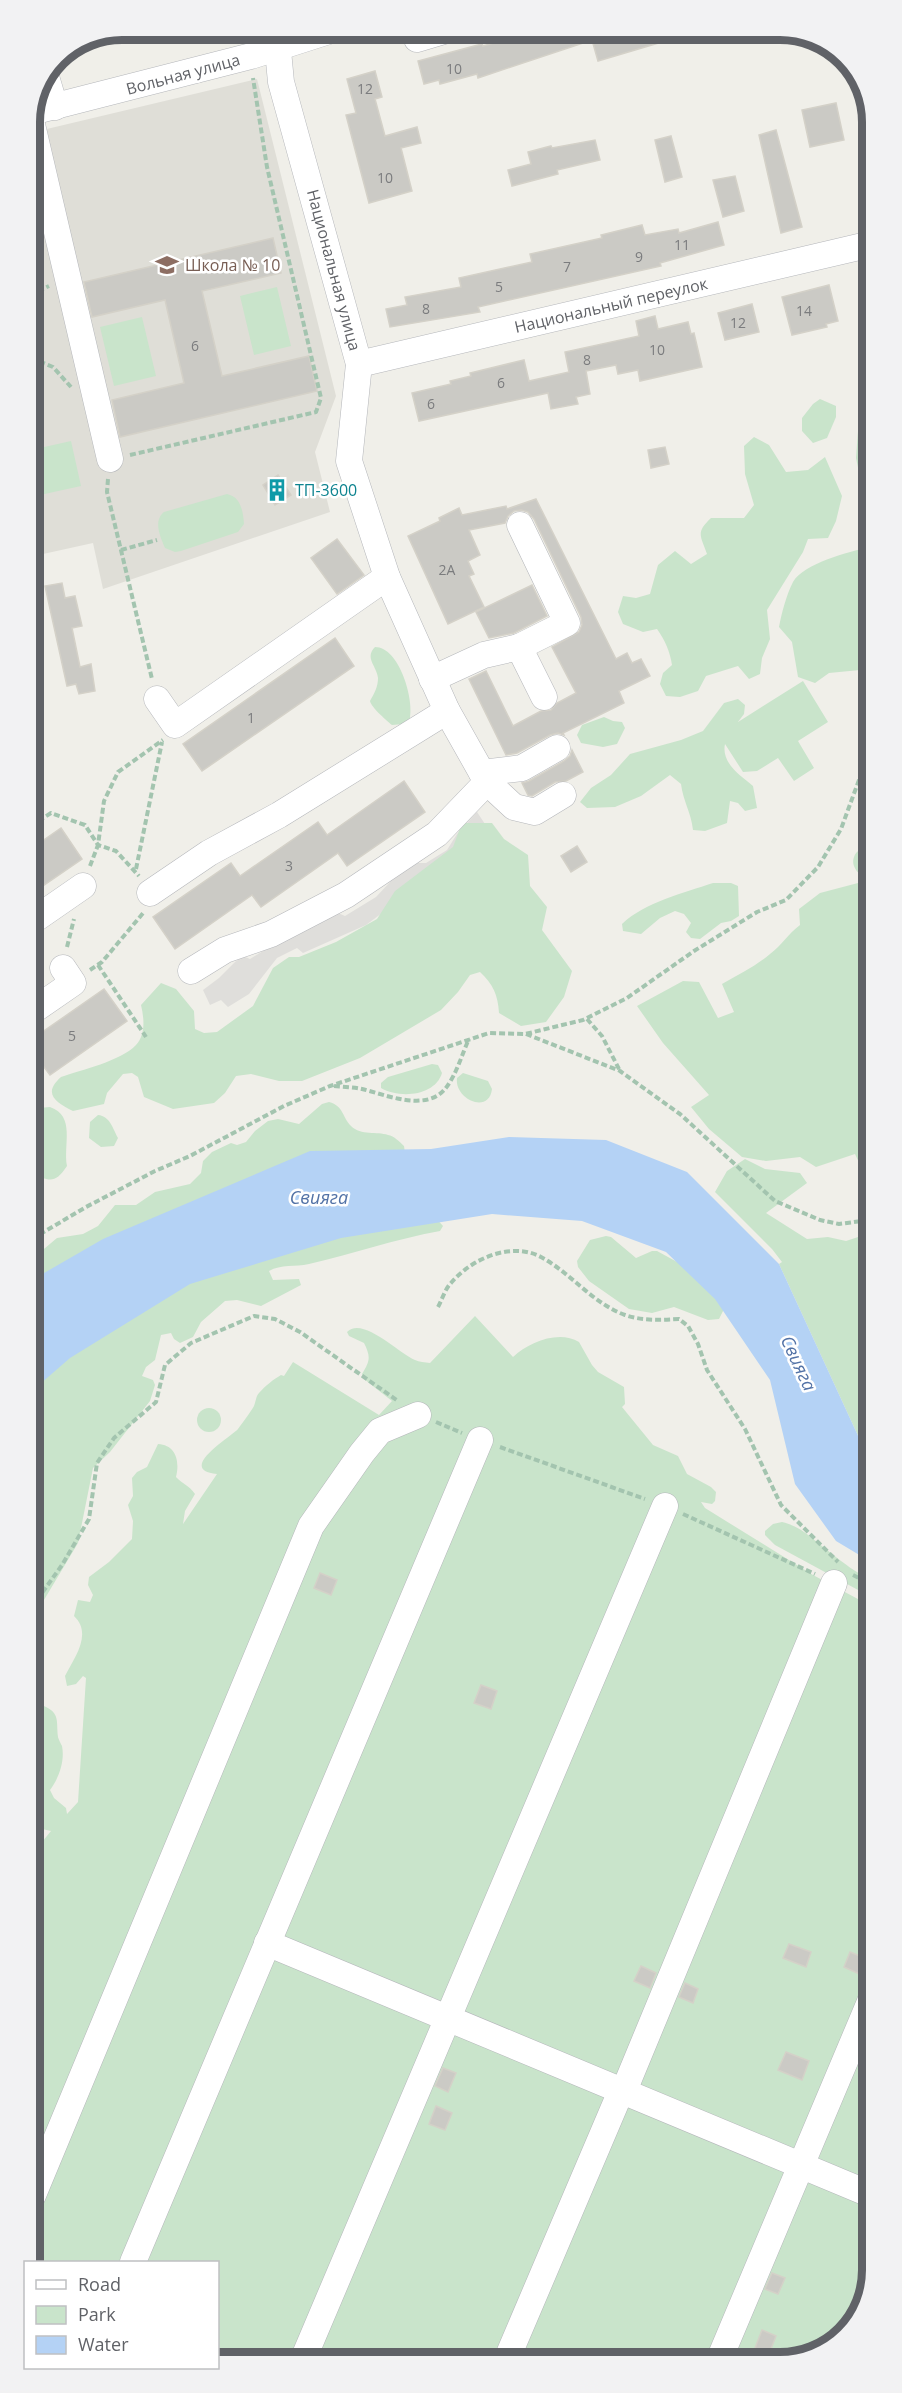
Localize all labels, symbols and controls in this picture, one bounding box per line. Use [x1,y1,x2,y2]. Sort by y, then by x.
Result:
street label: Вольная улица [124,48,242,100]
house number: 10 [446,59,462,78]
house number: 12 [357,79,373,98]
house number: 10 [377,168,393,187]
street label: Национальная улица [302,187,366,353]
house number: 11 [674,235,690,254]
house number: 9 [635,247,643,266]
school or university icon: Школа № 10 [154,252,180,278]
place label: Школа № 10 [185,254,280,276]
house number: 7 [563,257,571,276]
street label: Национальный переулок [512,272,710,338]
house number: 5 [495,277,503,296]
house number: 8 [422,299,430,318]
house number: 14 [796,301,812,320]
house number: 12 [730,313,746,332]
house number: 6 [191,336,199,355]
house number: 10 [649,340,665,359]
house number: 8 [583,350,591,369]
house number: 6 [497,373,505,392]
house number: 6 [427,394,435,413]
building icon: ТП-3600 [264,477,290,503]
place label: ТП-3600 [295,479,357,501]
house number: 2А [439,560,456,579]
house number: 1 [247,708,255,727]
house number: 3 [285,856,293,875]
house number: 5 [68,1026,76,1045]
water label: Свияга [290,1185,348,1209]
water label: Свияга [776,1331,822,1395]
legend [24,2261,219,2369]
text: Road [78,2272,121,2296]
text: Park [78,2302,116,2326]
text: Water [78,2332,129,2356]

